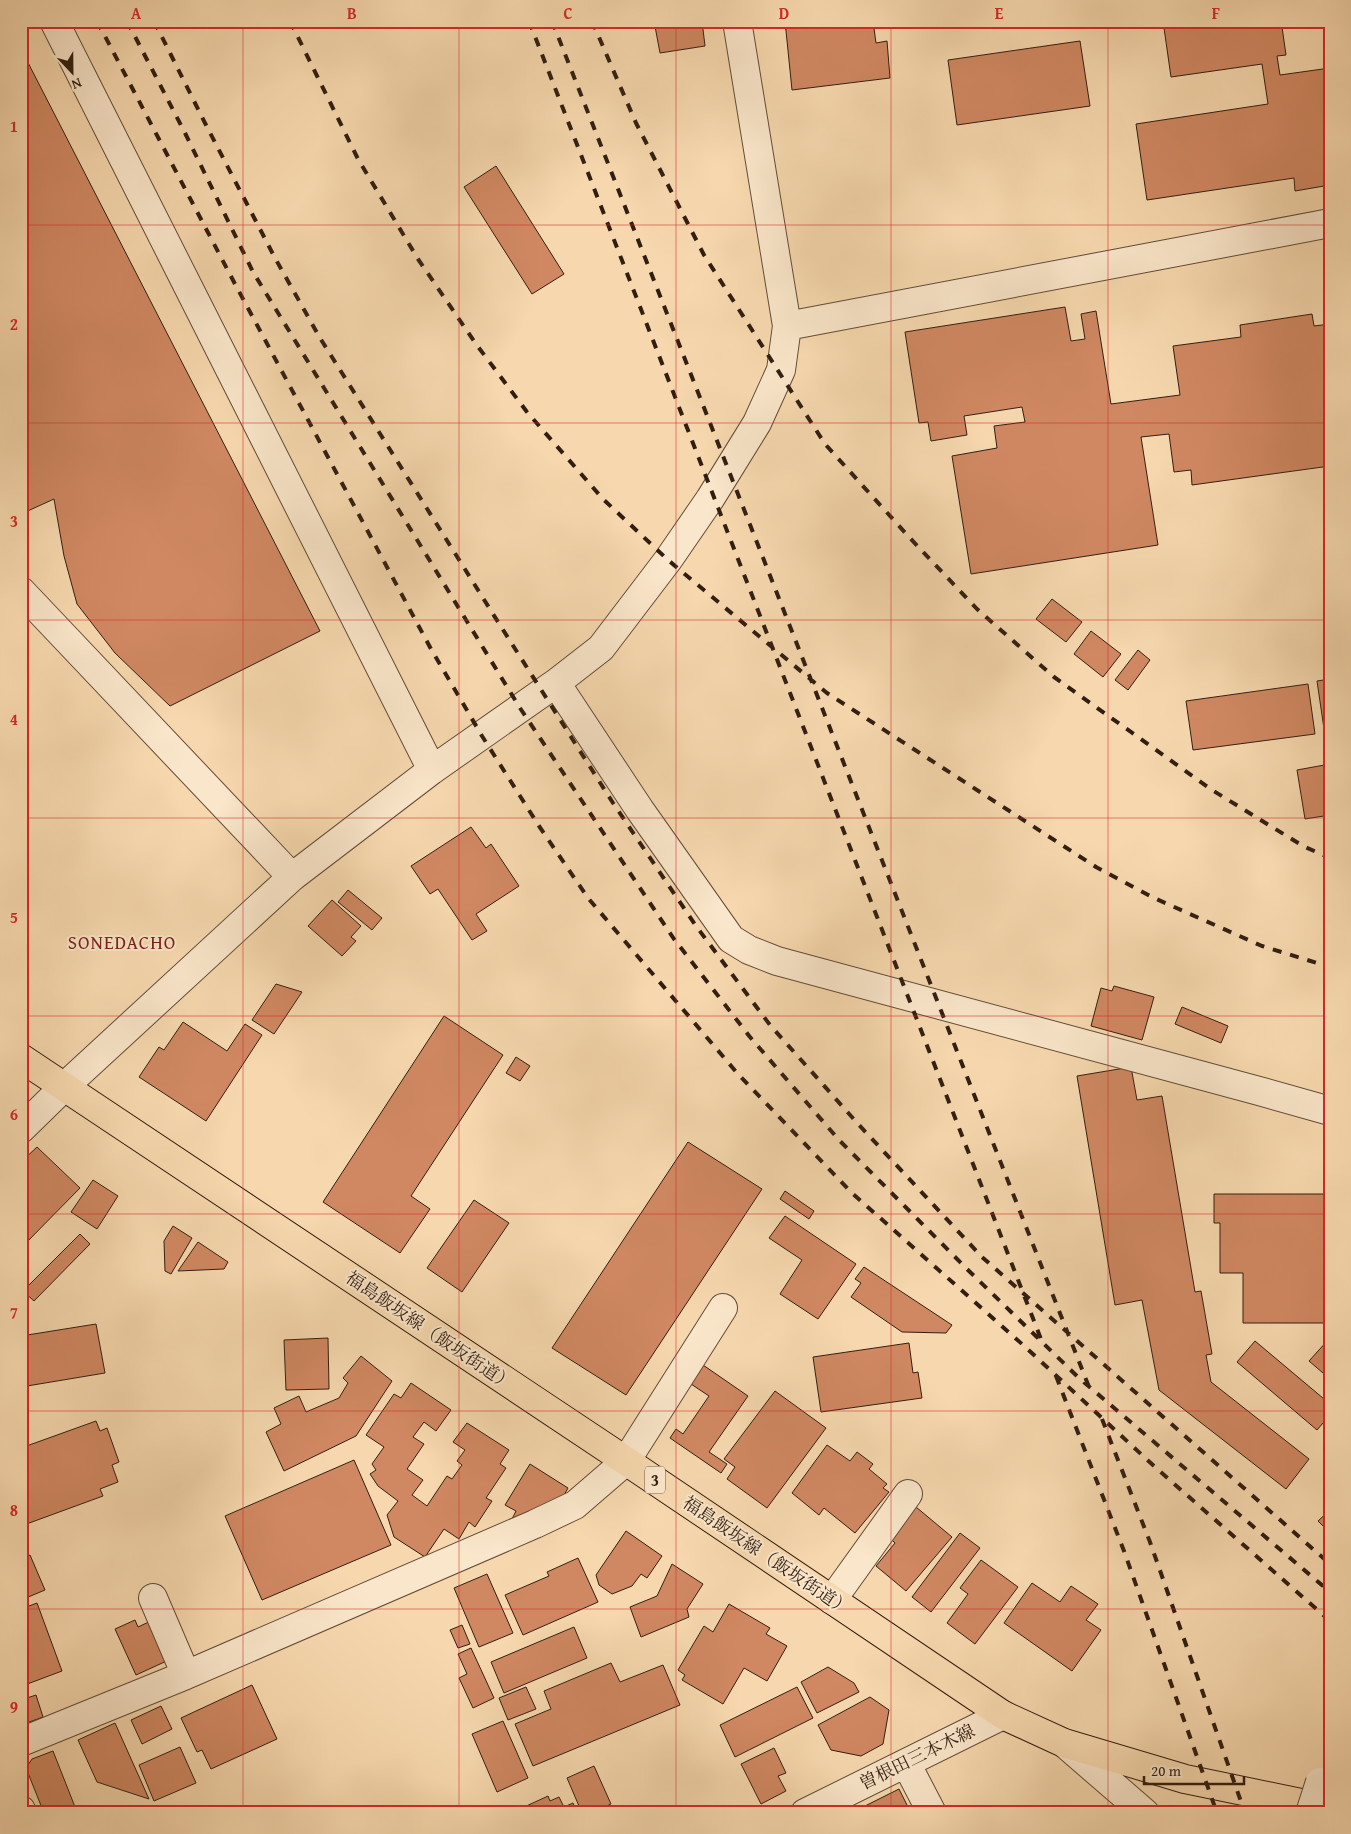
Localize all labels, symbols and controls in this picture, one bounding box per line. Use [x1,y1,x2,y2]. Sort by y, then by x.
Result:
text: A [131,1,142,25]
text: B [347,1,357,25]
text: C [563,1,573,25]
text: D [779,1,789,25]
text: E [995,1,1004,25]
text: F [1212,1,1220,25]
north arrow [48,48,98,98]
text: N [68,73,85,95]
text: 1 [10,114,18,138]
text: 2 [10,312,18,336]
text: 3 [10,509,18,533]
text: 4 [10,707,18,731]
text: 5 [10,905,18,929]
district label: SONEDACHO [68,928,176,956]
text: 6 [10,1102,18,1126]
street label: 福島飯坂線（飯坂街道） [341,1264,520,1397]
text: 7 [10,1300,18,1324]
road number: 3 [645,1466,665,1494]
street label: 福島飯坂線（飯坂街道） [678,1489,857,1622]
text: 8 [10,1498,18,1522]
text: 9 [10,1695,18,1719]
street label: 曽根田三本木線 [854,1717,979,1796]
scale bar [1144,1754,1244,1786]
text: 20 m [1151,1760,1182,1781]

